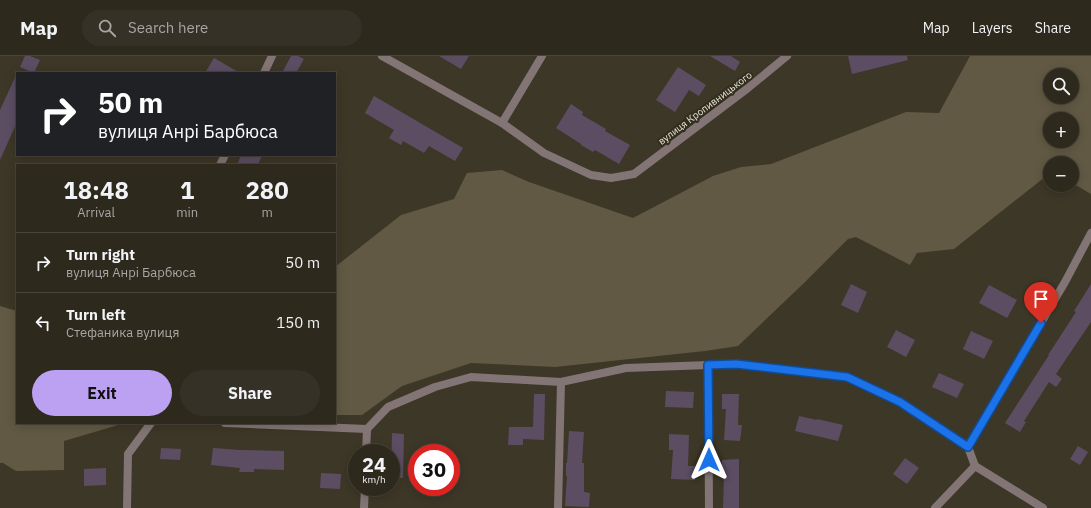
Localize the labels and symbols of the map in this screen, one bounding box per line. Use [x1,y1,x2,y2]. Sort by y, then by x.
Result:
street label: вулиця Кропивницького [655,68,755,148]
pin [1024,282,1058,323]
position arrow [688,439,730,481]
speed limit sign: 30 [408,444,460,496]

